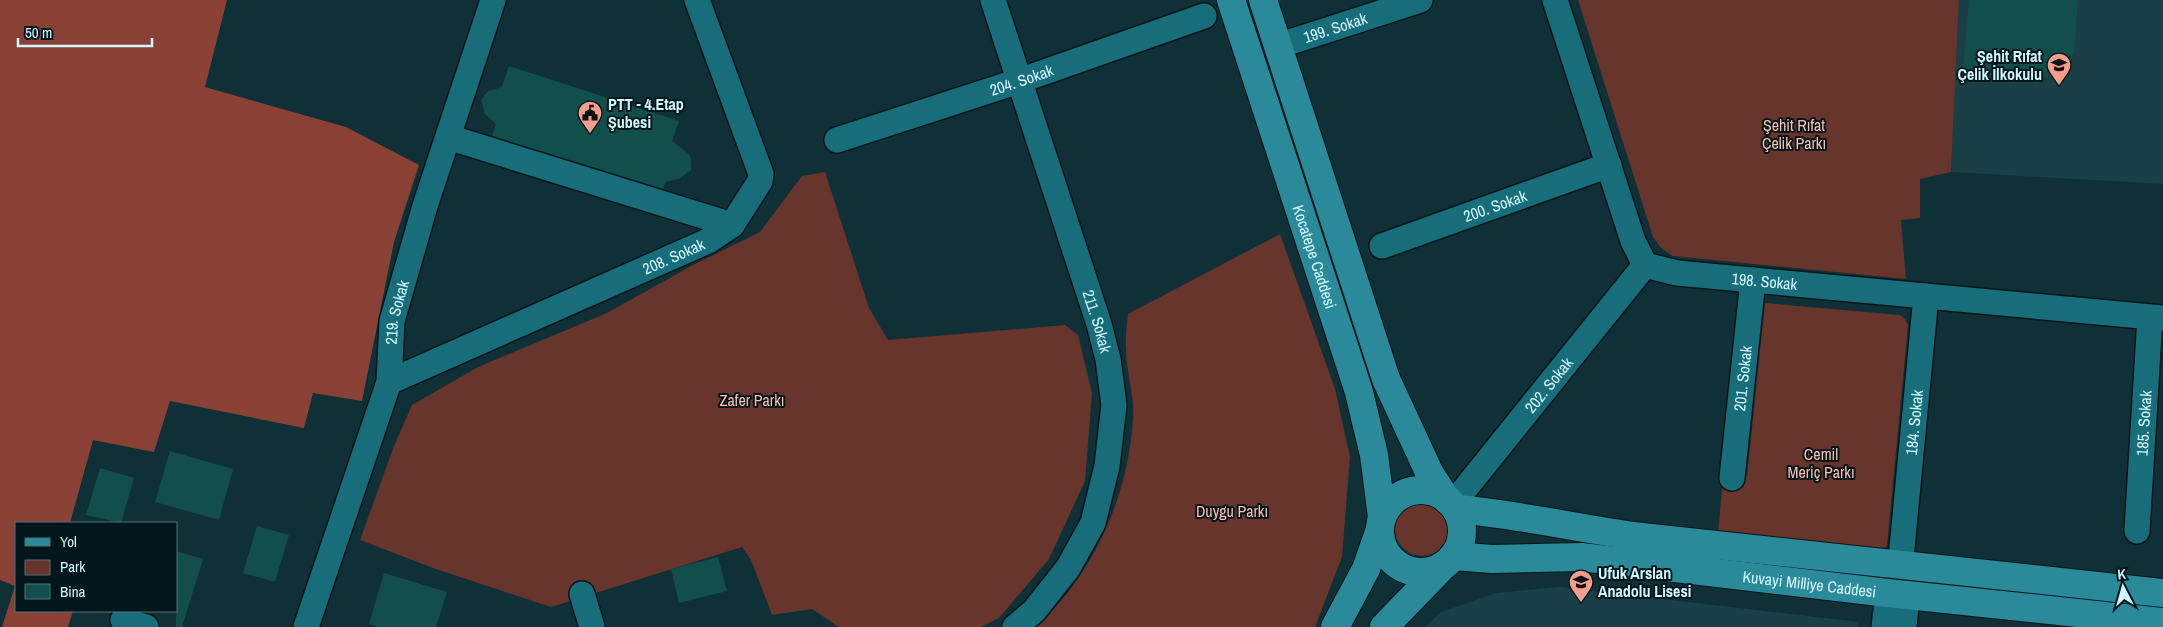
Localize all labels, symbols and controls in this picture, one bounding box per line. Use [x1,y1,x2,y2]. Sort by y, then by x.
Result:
street label: 199. Sokak [1300,7,1370,48]
scale bar [18,15,151,47]
text: 50 m [25,22,52,43]
place label: Şehit Rıfat Çelik İlkokulu [1957,45,2043,85]
school or university icon: Şehit Rıfat Çelik İlkokulu [2046,52,2072,86]
street label: 204. Sokak [987,59,1057,101]
place label: PTT - 4.Etap Şubesi [608,93,684,133]
public building icon: PTT - 4.Etap Şubesi [577,100,603,134]
park label: Şehit Rıfat Çelik Parkı [1762,114,1826,154]
street label: 200. Sokak [1460,184,1530,227]
street label: Kocatepe Caddesi [1288,202,1342,311]
street label: 208. Sokak [639,233,708,280]
street label: 198. Sokak [1731,267,1799,295]
street label: 219. Sokak [380,277,414,345]
street label: 211. Sokak [1078,287,1117,356]
street label: 201. Sokak [1728,344,1757,412]
street label: 202. Sokak [1519,352,1578,417]
street label: 184. Sokak [1900,388,1928,456]
park label: Zafer Parkı [720,389,784,411]
street label: 185. Sokak [2131,389,2157,457]
park label: Cemil Meriç Parkı [1787,443,1855,483]
park label: Duygu Parkı [1196,500,1268,522]
legend [15,522,178,612]
text: Yol [60,531,77,552]
text: Park [60,556,86,577]
place label: Ufuk Arslan Anadolu Lisesi [1598,562,1691,602]
north arrow [2098,562,2148,612]
street label: Kuvayi Milliye Caddesi [1741,565,1877,603]
text: K [2117,565,2127,583]
school or university icon: Ufuk Arslan Anadolu Lisesi [1568,569,1594,603]
text: Bina [60,581,85,602]

